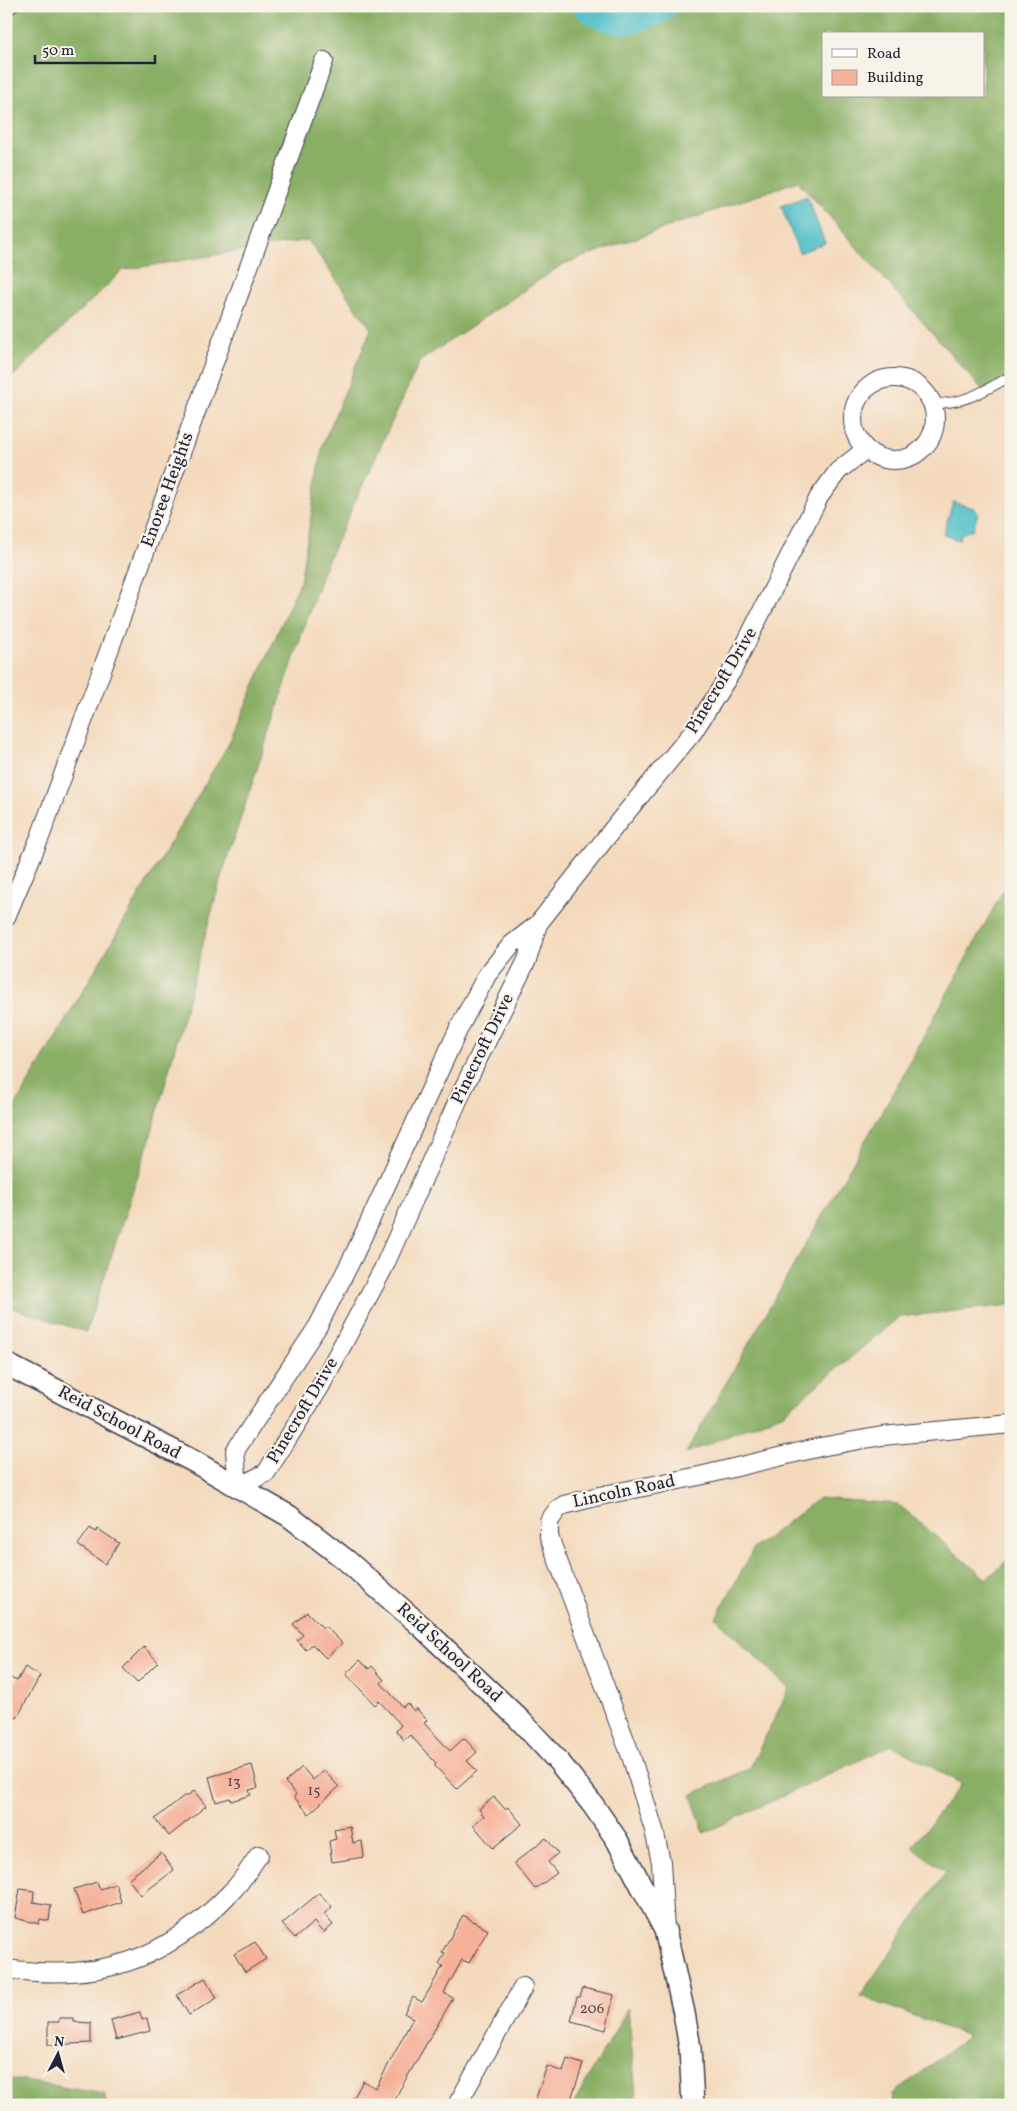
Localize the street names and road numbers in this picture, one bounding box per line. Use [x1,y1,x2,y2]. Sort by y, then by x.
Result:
street label: Enoree Heights [136,429,200,551]
street label: Pinecroft Drive [680,623,764,739]
street label: Pinecroft Drive [445,989,521,1109]
street label: Pinecroft Drive [261,1353,345,1469]
street label: Reid School Road [53,1380,185,1466]
street label: Lincoln Road [571,1469,677,1515]
street label: Reid School Road [391,1597,507,1709]

